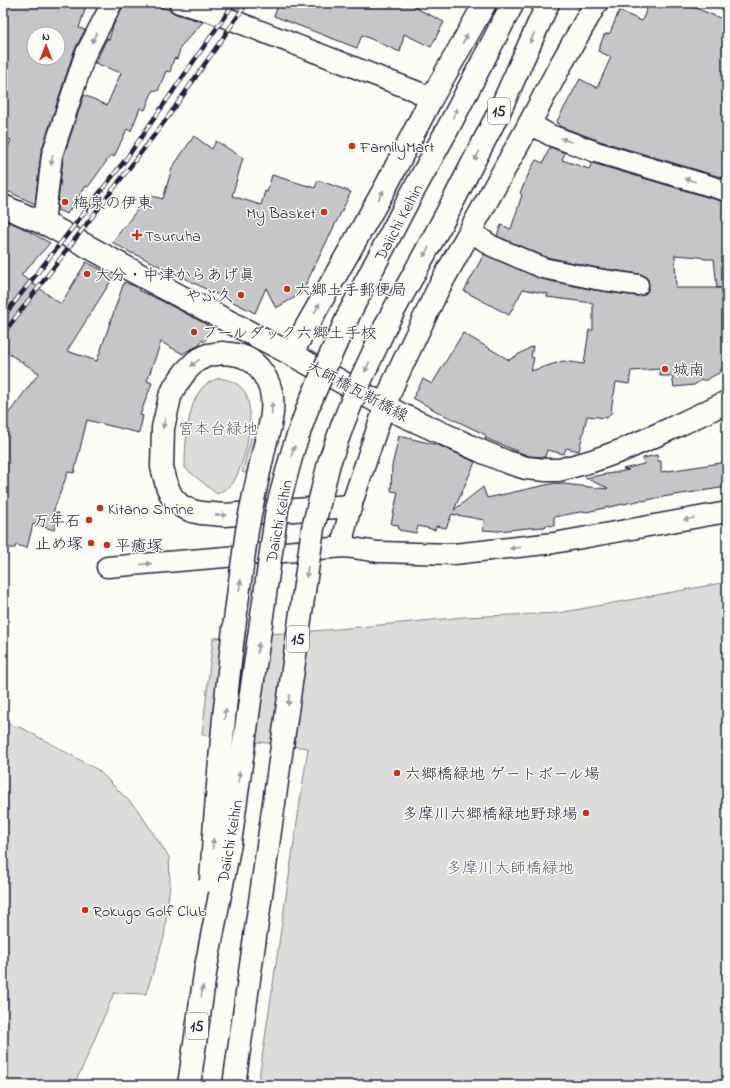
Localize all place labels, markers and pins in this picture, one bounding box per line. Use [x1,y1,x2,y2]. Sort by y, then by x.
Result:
place label: FamilyMart [359,136,435,160]
marker: FamilyMart [347,141,357,151]
place label: 梅泉の伊東 [73,192,153,216]
marker: 梅泉の伊東 [60,197,70,207]
place label: My Basket [246,202,317,226]
marker: My Basket [319,207,329,217]
place label: Tsuruha [145,225,201,249]
marker: Tsuruha [132,230,142,240]
place label: 大分・中津からあげ眞 [95,264,255,288]
marker: 大分・中津からあげ眞 [82,269,92,279]
place label: 六郷土手郵便局 [295,279,407,303]
marker: 六郷土手郵便局 [282,284,292,294]
place label: やぶ久 [186,285,233,309]
marker: やぶ久 [236,290,246,300]
place label: プールダック六郷土手校 [202,322,376,346]
marker: プールダック六郷土手校 [189,327,199,337]
place label: 城南 [673,359,705,383]
marker: 城南 [660,364,670,374]
place label: Kitano Shrine [108,498,194,522]
marker: Kitano Shrine [95,503,105,513]
place label: 万年石 [33,510,81,534]
marker: 万年石 [84,515,94,525]
place label: 止め塚 [35,533,83,557]
place label: 平癒塚 [115,535,163,559]
marker: 止め塚 [86,538,96,548]
marker: 平癒塚 [102,540,112,550]
place label: 六郷橋緑地 ゲートボール場 [405,763,600,787]
marker: 六郷橋緑地 ゲートボール場 [392,768,402,778]
place label: 多摩川六郷橋緑地野球場 [402,803,578,827]
marker: 多摩川六郷橋緑地野球場 [581,808,591,818]
place label: Rokugo Golf Club [93,900,207,924]
marker: Rokugo Golf Club [80,905,90,915]

